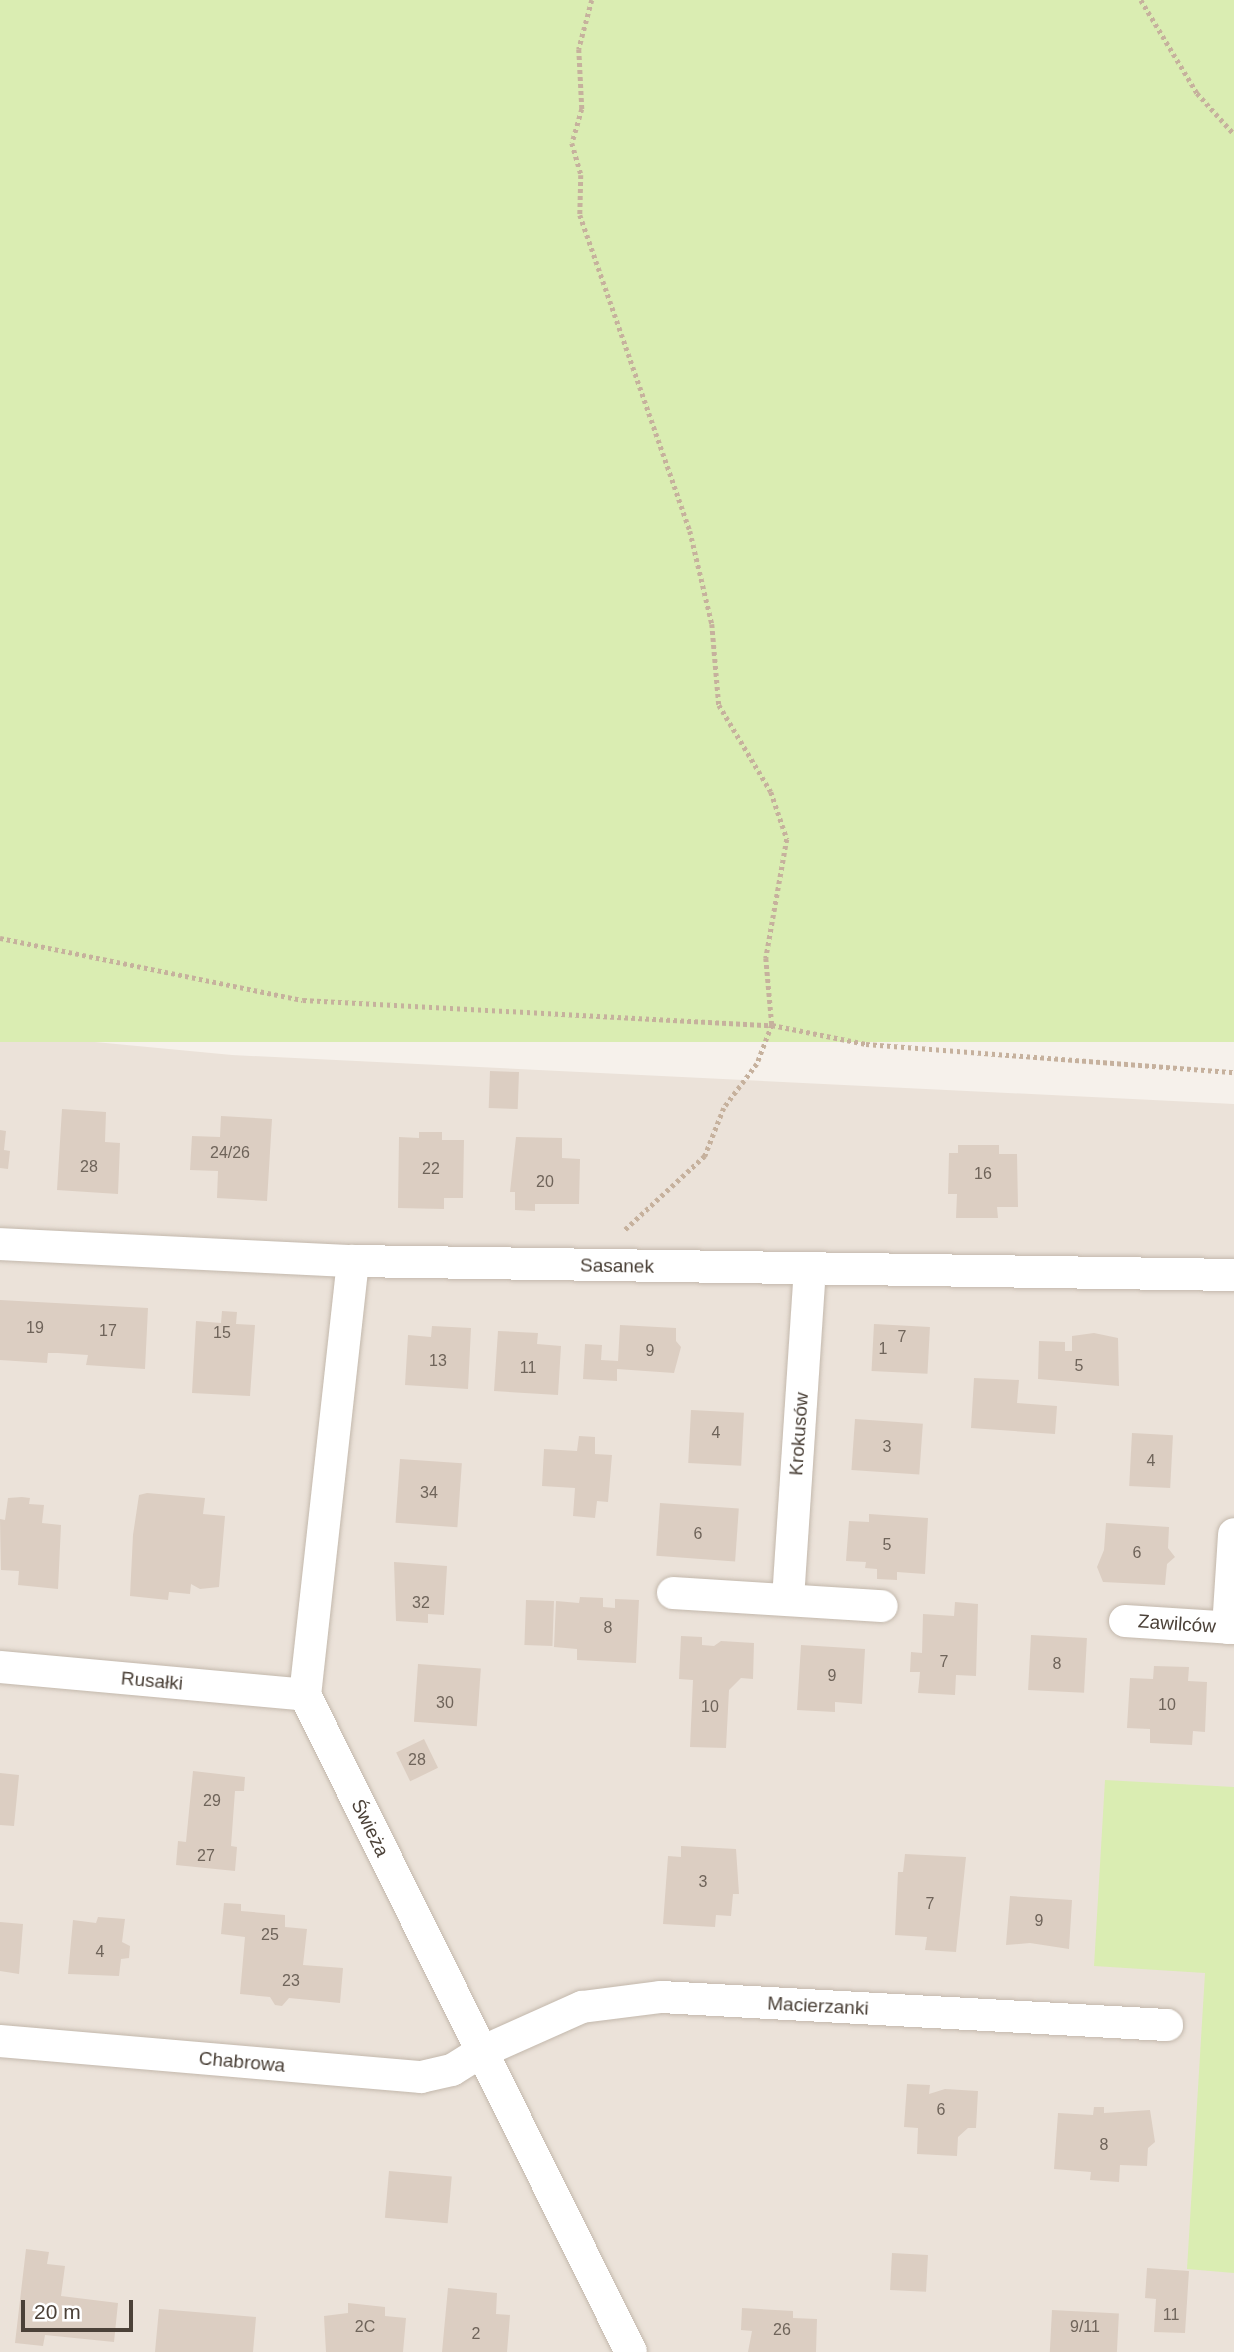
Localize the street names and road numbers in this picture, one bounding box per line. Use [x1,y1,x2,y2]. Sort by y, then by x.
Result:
street label: Sasanek [580,1254,654,1278]
street label: Krokusów [785,1392,813,1476]
street label: Zawilców [1137,1610,1217,1638]
street label: Rusałki [120,1667,184,1695]
street label: Świeża [346,1795,394,1861]
street label: Macierzanki [767,1992,869,2020]
street label: Chabrowa [198,2047,286,2077]

